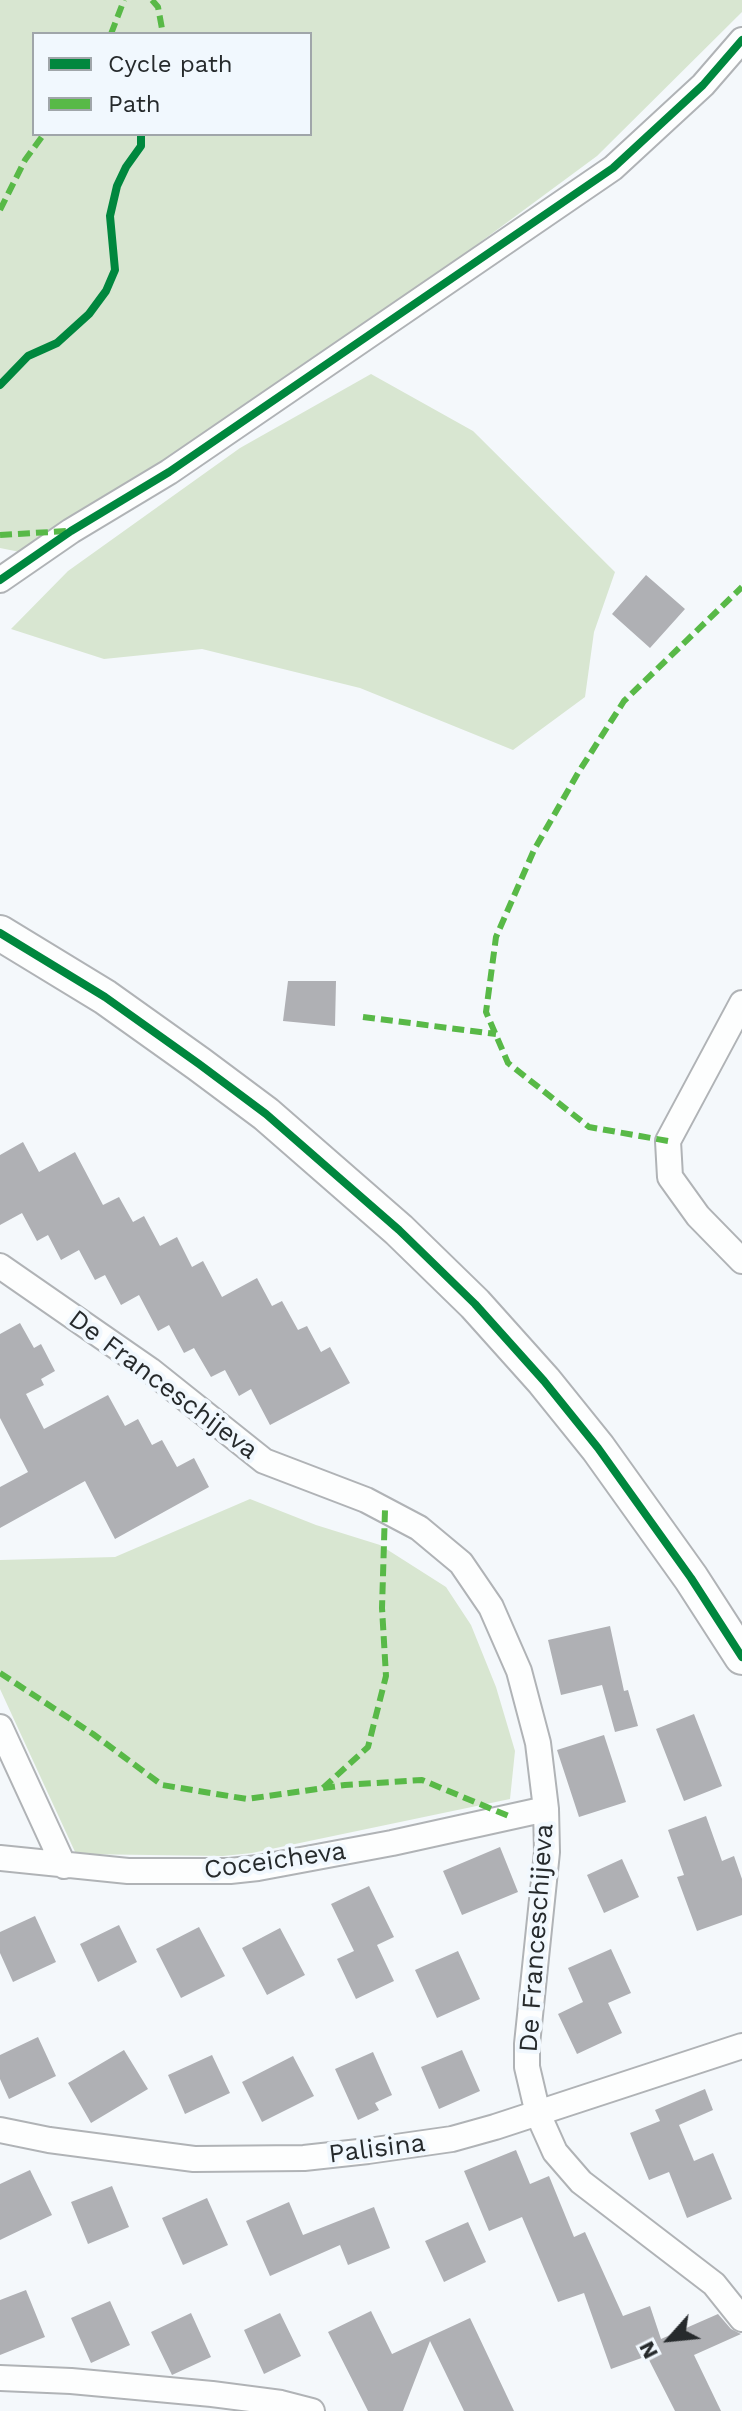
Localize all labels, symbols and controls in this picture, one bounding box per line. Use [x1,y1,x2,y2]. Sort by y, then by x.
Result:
legend [32,32,312,136]
text: Cycle path [108,50,233,78]
text: Path [108,90,161,118]
street label: De Franceschijeva [62,1304,264,1466]
street label: De Franceschijeva [513,1823,561,2053]
street label: Coceicheva [202,1836,348,1886]
street label: Palisina [327,2128,427,2170]
north arrow [630,2299,710,2379]
text: N [633,2337,663,2363]

